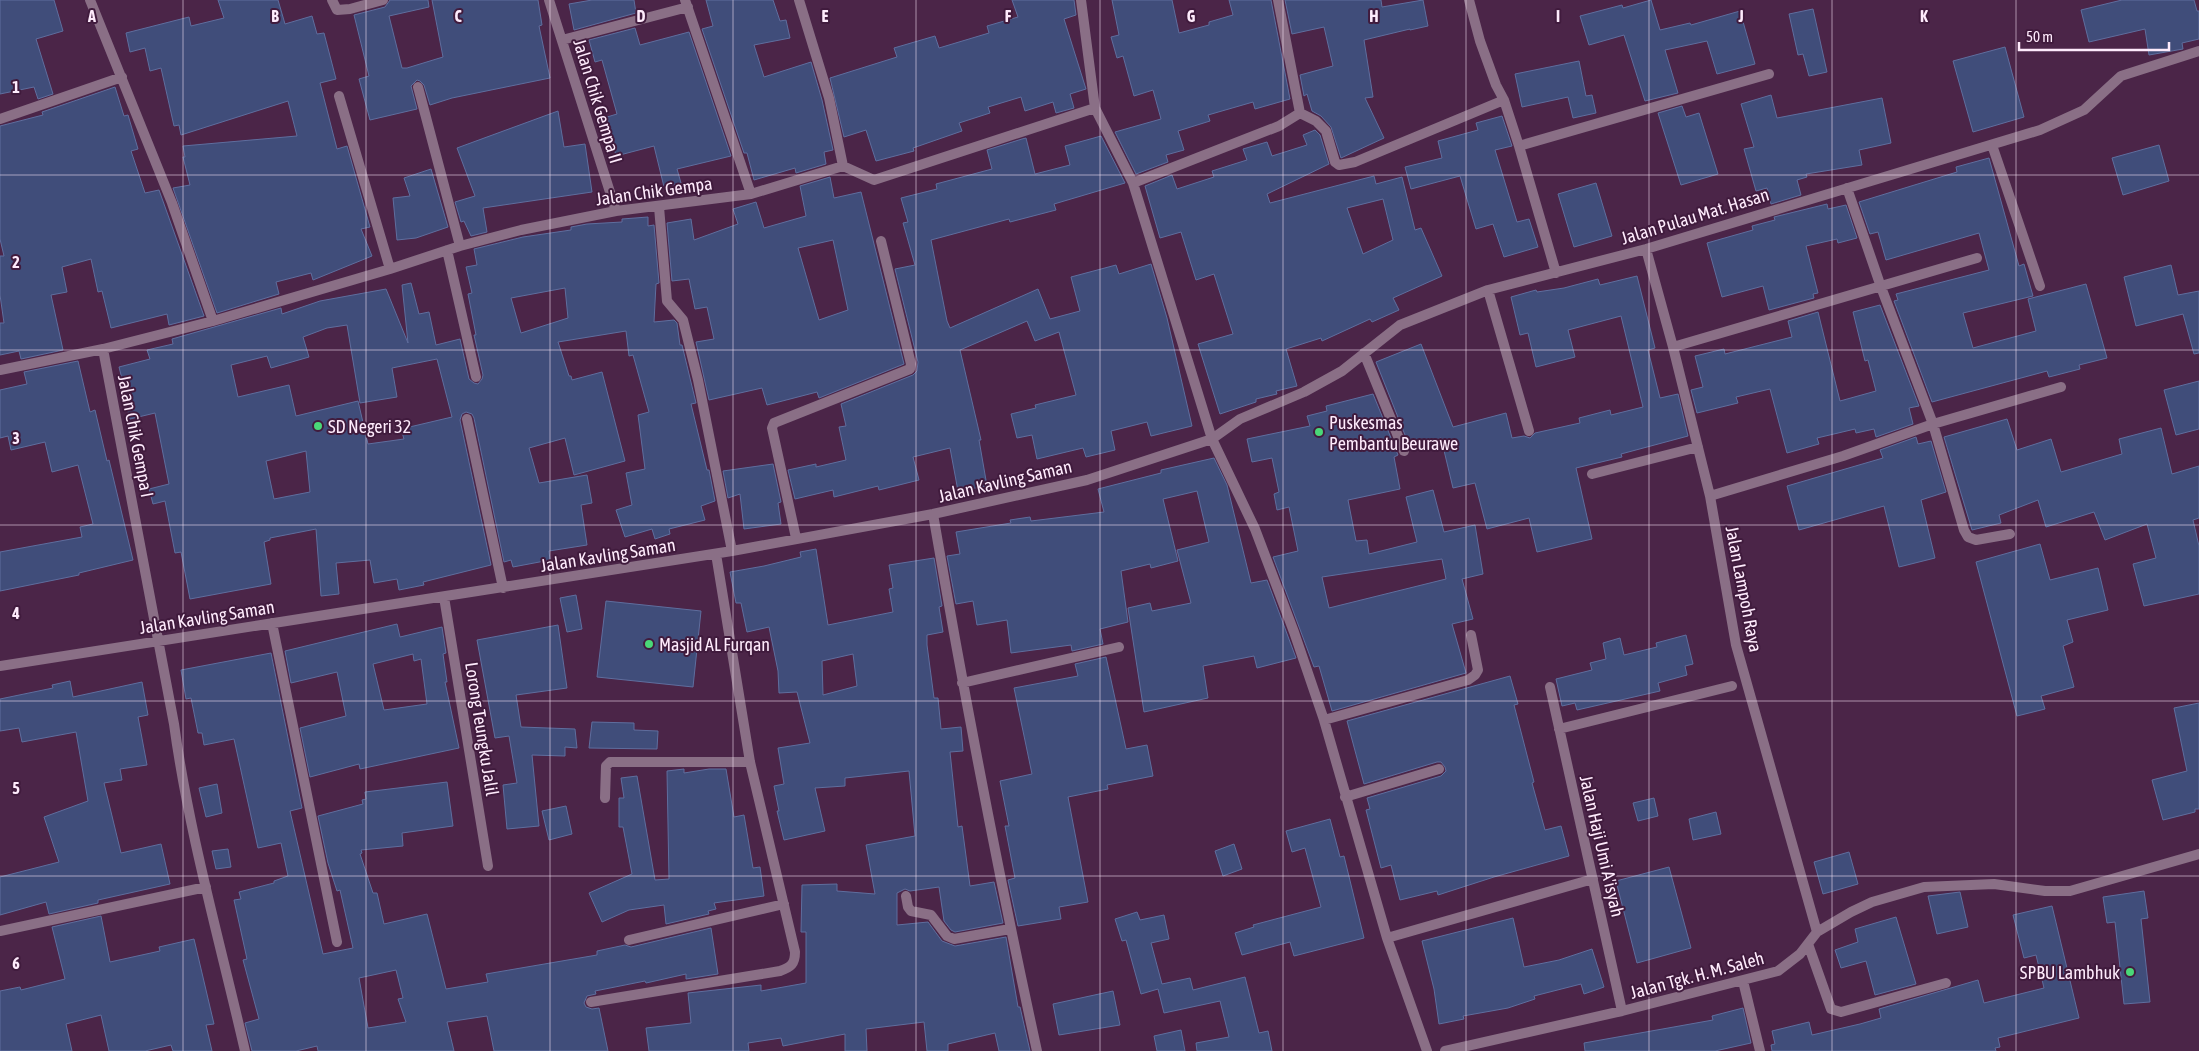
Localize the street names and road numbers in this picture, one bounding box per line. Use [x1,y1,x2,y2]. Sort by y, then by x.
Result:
street label: Jalan Chik Gempa II [569,36,627,166]
street label: Jalan Chik Gempa [594,172,714,210]
street label: Jalan Pulau Mat. Hasan [1618,183,1772,249]
street label: Jalan Chik Gempa I [114,373,158,499]
street label: Jalan Kavling Saman [936,455,1074,507]
street label: Jalan Lampoh Raya [1721,524,1767,654]
street label: Jalan Kavling Saman [539,534,677,576]
street label: Jalan Kavling Saman [138,596,276,638]
street label: Lorong Teungku Jalil [461,661,503,798]
street label: Jalan Haji Umi A'isyah [1575,773,1629,919]
street label: Jalan Tgk. H. M. Saleh [1628,947,1766,1003]

